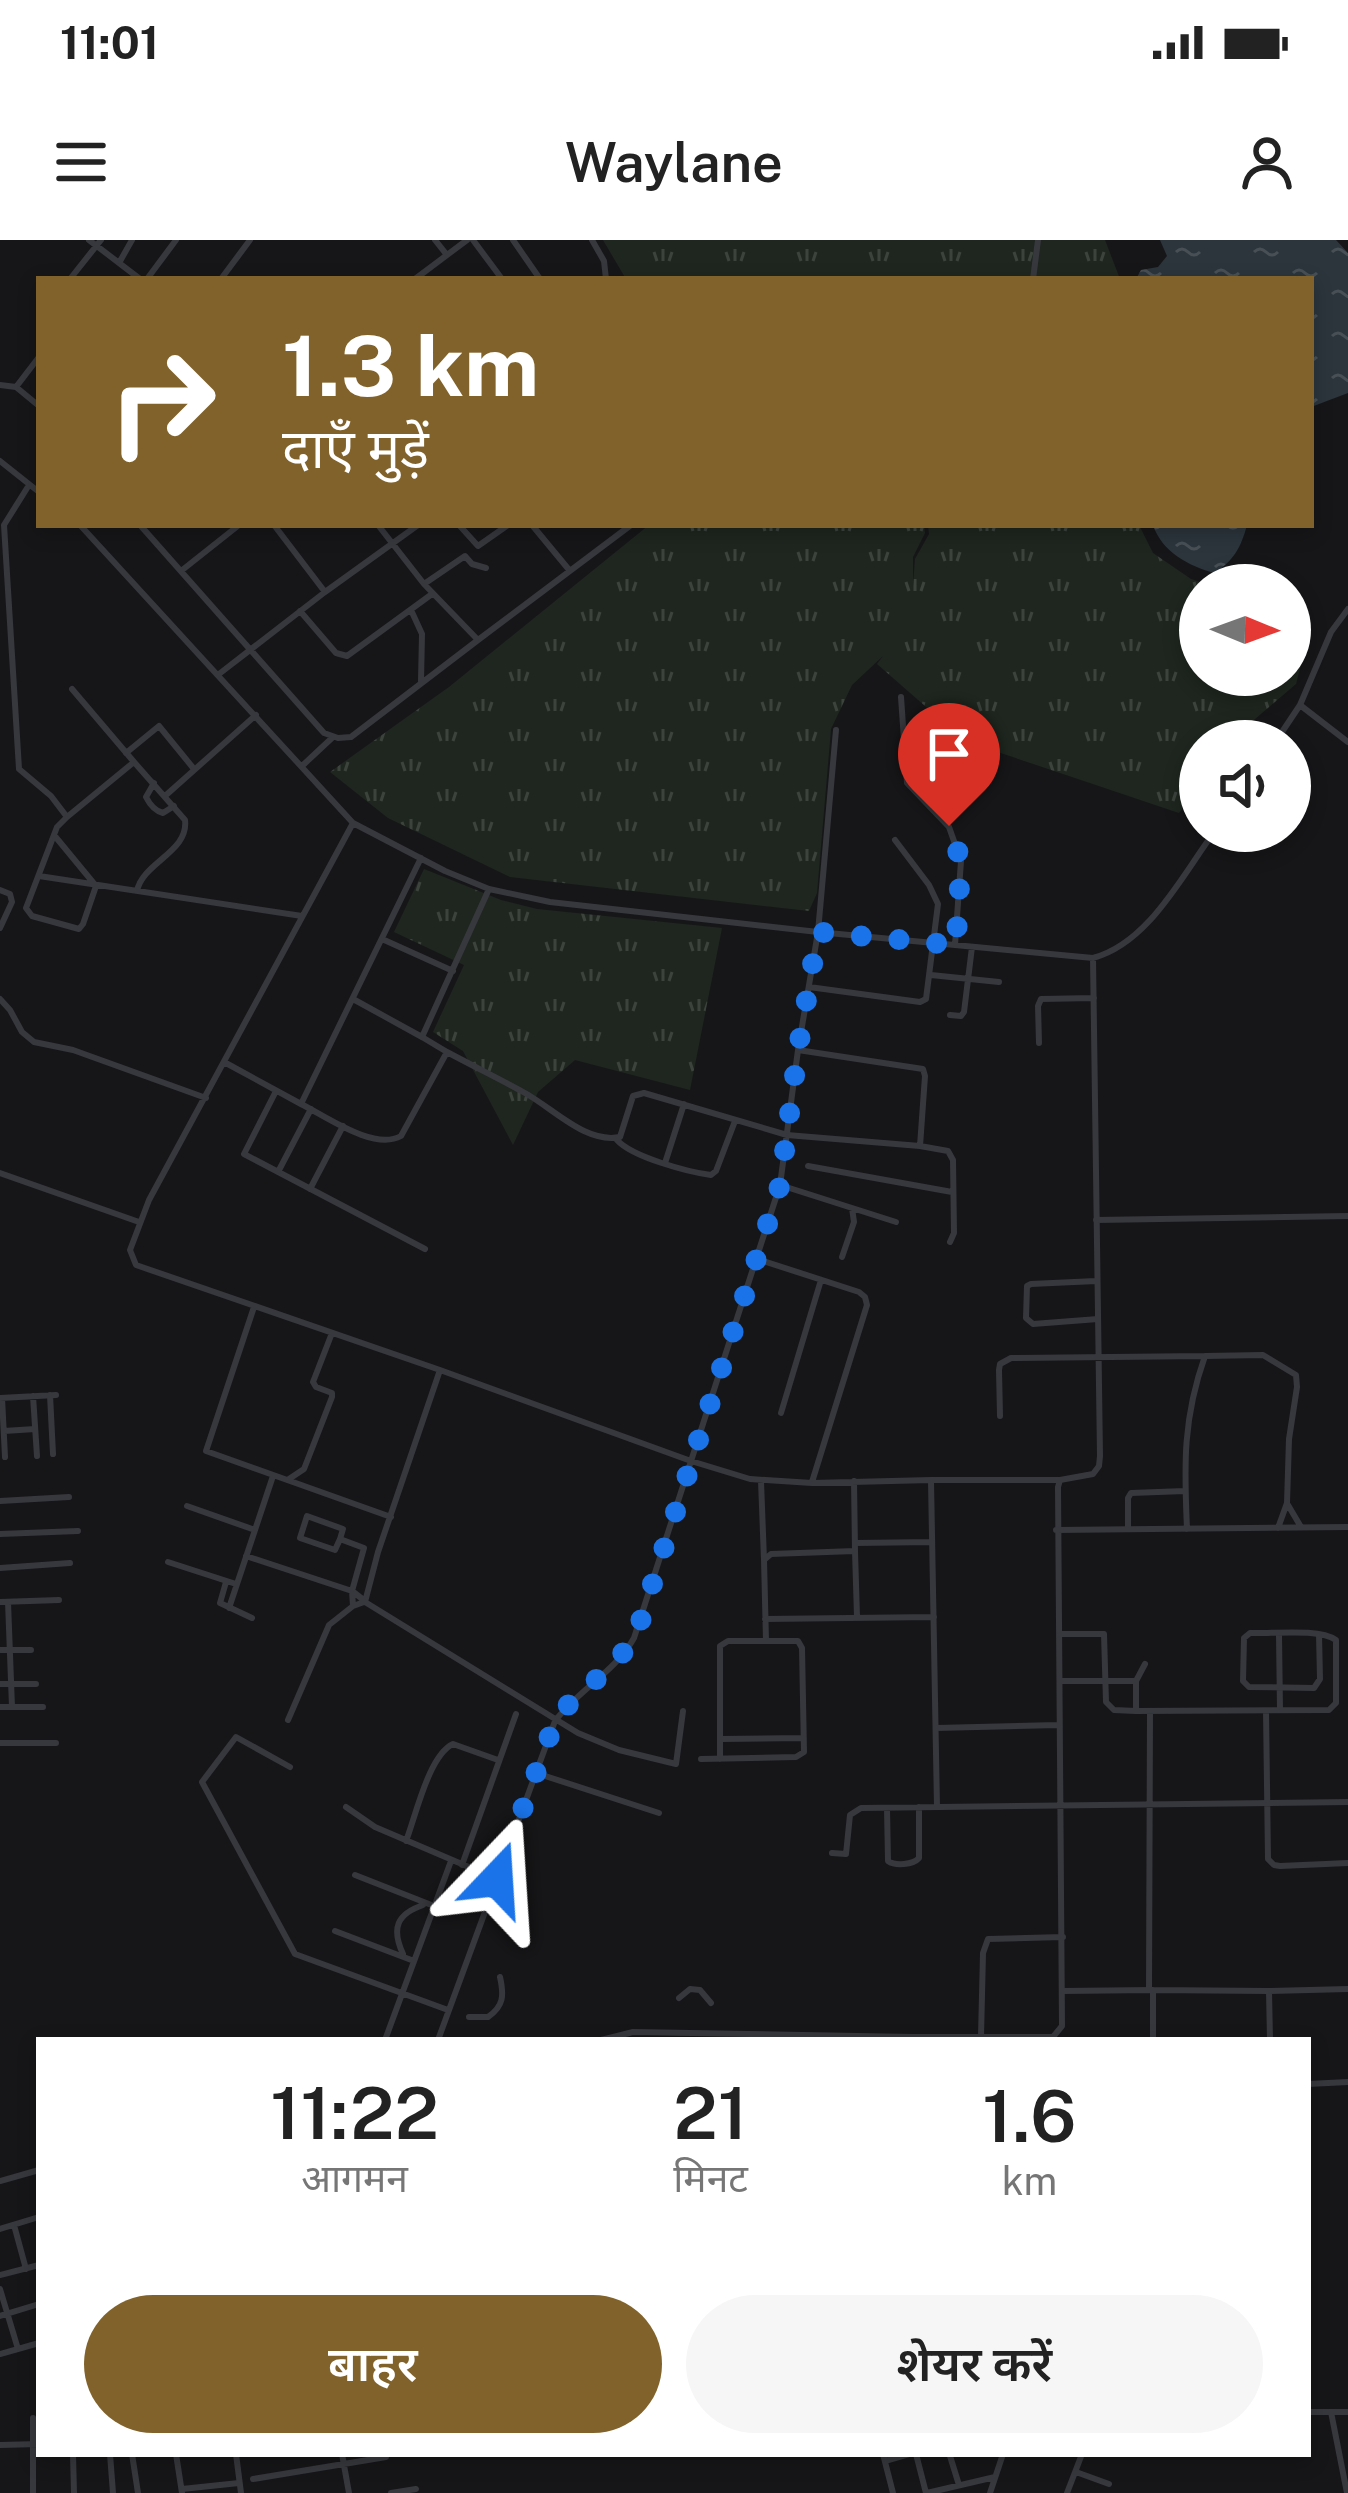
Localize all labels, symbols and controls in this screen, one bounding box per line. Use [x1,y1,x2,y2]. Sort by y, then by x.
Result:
text: 11:01 [60,16,159,69]
icon: menu [48,129,114,195]
icon: person [1234,129,1300,195]
text: Waylane [565,131,783,194]
text: 1.3 km [282,316,539,415]
icon: right [84,324,240,480]
text: दाएँ मुड़ें [282,417,429,480]
north arrow [1179,564,1311,696]
map controls [1179,564,1311,852]
pin [898,703,1000,826]
button: sound [1179,720,1311,852]
icon: arrive [916,721,982,787]
position arrow [434,1816,560,1942]
text: 11:22 [270,2071,439,2155]
text: 21 [673,2071,748,2155]
text: 1.6 [982,2074,1077,2158]
text: आगमन [301,2155,408,2201]
text: मिनट [673,2155,748,2201]
text: km [1002,2158,1057,2204]
button: बाहर [84,2295,662,2433]
button: शेयर करें [686,2295,1263,2433]

